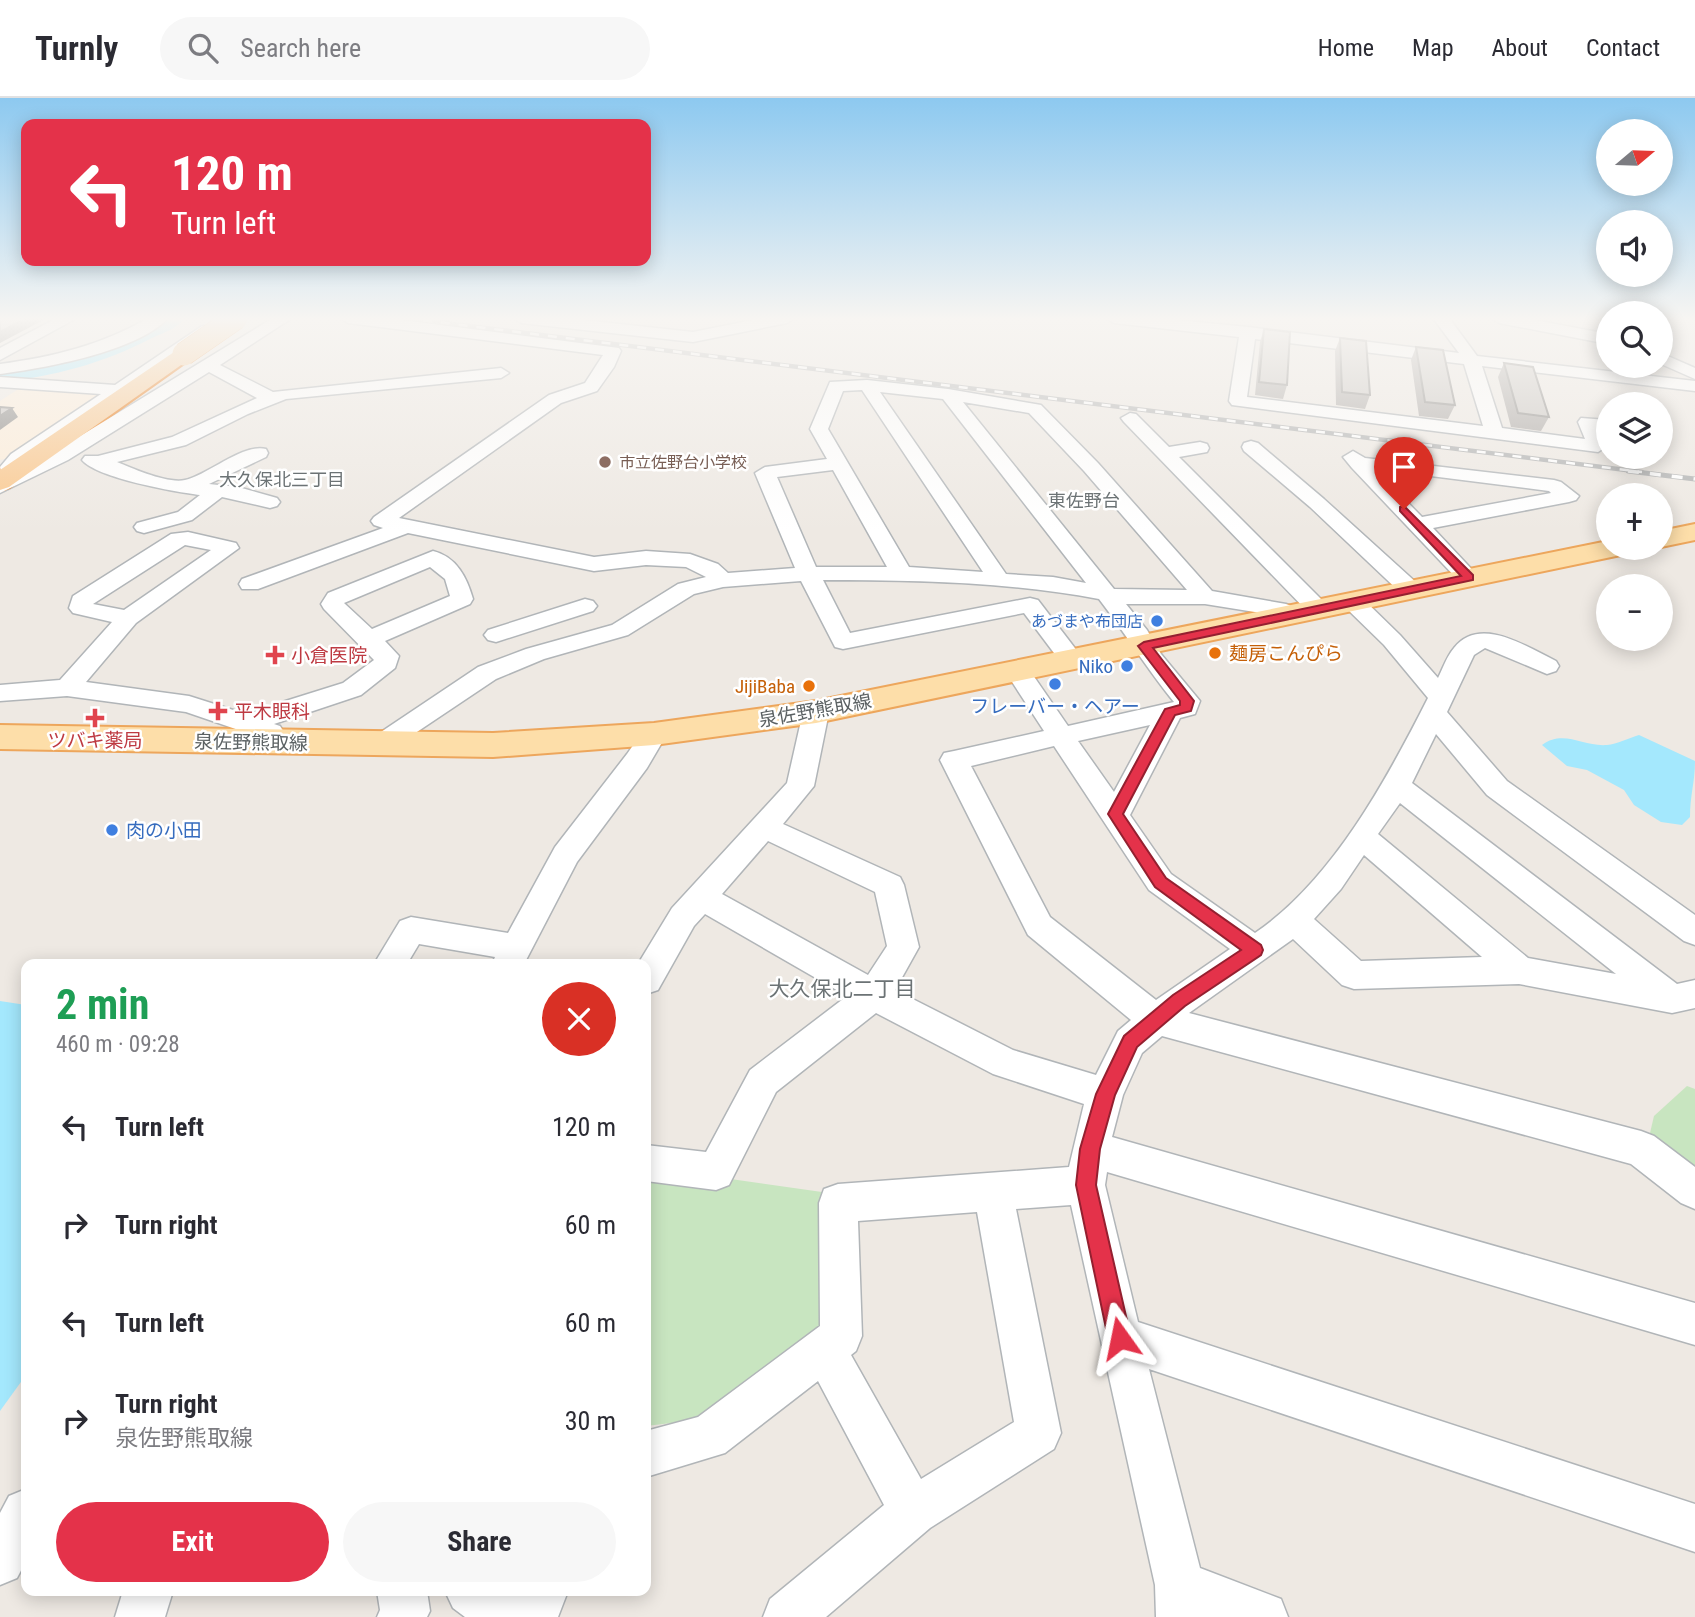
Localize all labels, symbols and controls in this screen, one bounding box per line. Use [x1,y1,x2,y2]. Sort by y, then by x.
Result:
search box [160,17,650,80]
text: Turnly [35,29,118,68]
icon: search [184,29,222,67]
text: Search here [240,33,361,63]
text: Home [1318,34,1374,62]
text: Map [1412,34,1454,62]
text: About [1492,34,1548,62]
text: Contact [1586,34,1660,62]
north arrow [1596,119,1673,196]
map controls [1596,119,1673,651]
text: 120 m [171,145,293,202]
icon: left [56,147,147,238]
text: Turn left [171,204,276,242]
button: sound [1596,210,1673,287]
button: search [1596,301,1673,378]
button: layers [1596,392,1673,469]
pin [1374,437,1434,509]
icon: arrive [1385,448,1423,486]
place label: 市立佐野台小学校 [619,453,747,472]
marker: 市立佐野台小学校 [597,454,613,470]
district label: 大久保北三丁目 [219,469,345,490]
button: + [1596,483,1673,560]
district label: 東佐野台 [1048,490,1120,511]
button: − [1596,574,1673,651]
place label: あづまや布団店 [1031,612,1143,631]
marker: あづまや布団店 [1149,613,1165,629]
place label: 麺房こんぴら [1229,642,1343,665]
place label: 小倉医院 [291,644,367,667]
marker: 小倉医院 [265,645,285,665]
marker: 麺房こんぴら [1207,645,1223,661]
place label: Niko [1079,655,1113,678]
marker: Niko [1119,658,1135,674]
place label: JijiBaba [735,675,795,698]
marker: フレーバー・ヘアー [1047,676,1063,692]
marker: JijiBaba [801,678,817,694]
street label: 泉佐野熊取線 [757,689,873,732]
place label: フレーバー・ヘアー [970,695,1140,718]
place label: 平木眼科 [234,700,310,723]
marker: 平木眼科 [208,701,228,721]
marker: ツバキ薬局 [87,710,103,726]
place label: ツバキ薬局 [47,729,143,752]
street label: 泉佐野熊取線 [194,730,308,755]
place label: 肉の小田 [126,819,202,842]
marker: 肉の小田 [104,822,120,838]
district label: 大久保北二丁目 [769,977,916,1001]
text: 2 min [56,980,149,1029]
button: close [542,982,616,1056]
text: 460 m · 09:28 [56,1031,180,1058]
icon: left [56,1108,94,1146]
text: Turn left [115,1112,204,1142]
text: 120 m [552,1112,616,1142]
icon: right [56,1206,94,1244]
text: Turn right [115,1210,217,1240]
text: 60 m [565,1210,616,1240]
position arrow [1083,1301,1157,1375]
icon: left [56,1304,94,1342]
text: Turn left [115,1308,204,1338]
text: 60 m [565,1308,616,1338]
text: Turn right [115,1389,217,1419]
icon: right [56,1402,94,1440]
text: 30 m [565,1406,616,1436]
text: 泉佐野熊取線 [115,1425,253,1452]
button: Exit [56,1502,329,1582]
button: Share [343,1502,616,1582]

